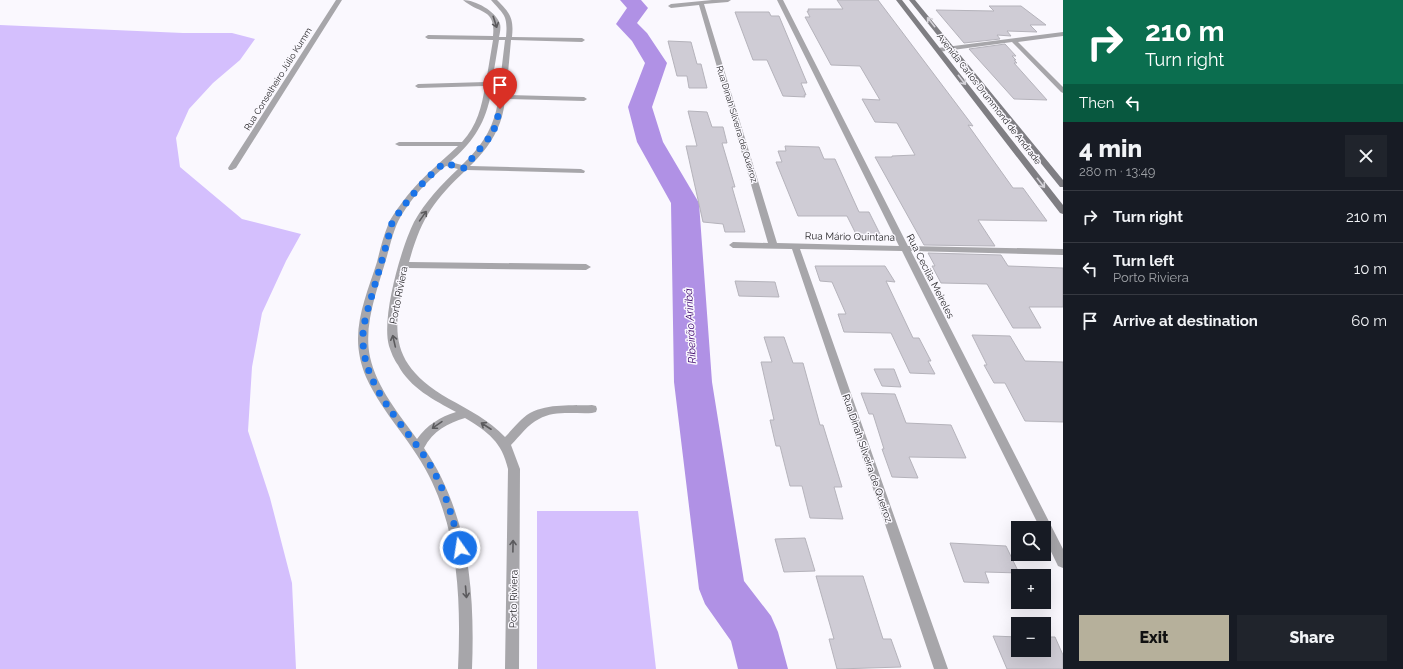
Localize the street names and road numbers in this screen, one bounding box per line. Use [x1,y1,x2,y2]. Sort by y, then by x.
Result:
street label: Rua Conselheiro Júlio Kumm [242,26,314,132]
street label: Avenida Carlos Drummond de Andrade [935,32,1044,167]
street label: Rua Dinah Silveira de Queiroz [714,64,760,184]
street label: Rua Mário Quintana [805,230,895,243]
street label: Rua Cecília Meireles [905,232,957,320]
street label: Porto Riviera [388,265,409,325]
street label: Rua Dinah Silveira de Queiroz [840,392,895,524]
street label: Porto Riviera [507,570,520,628]

